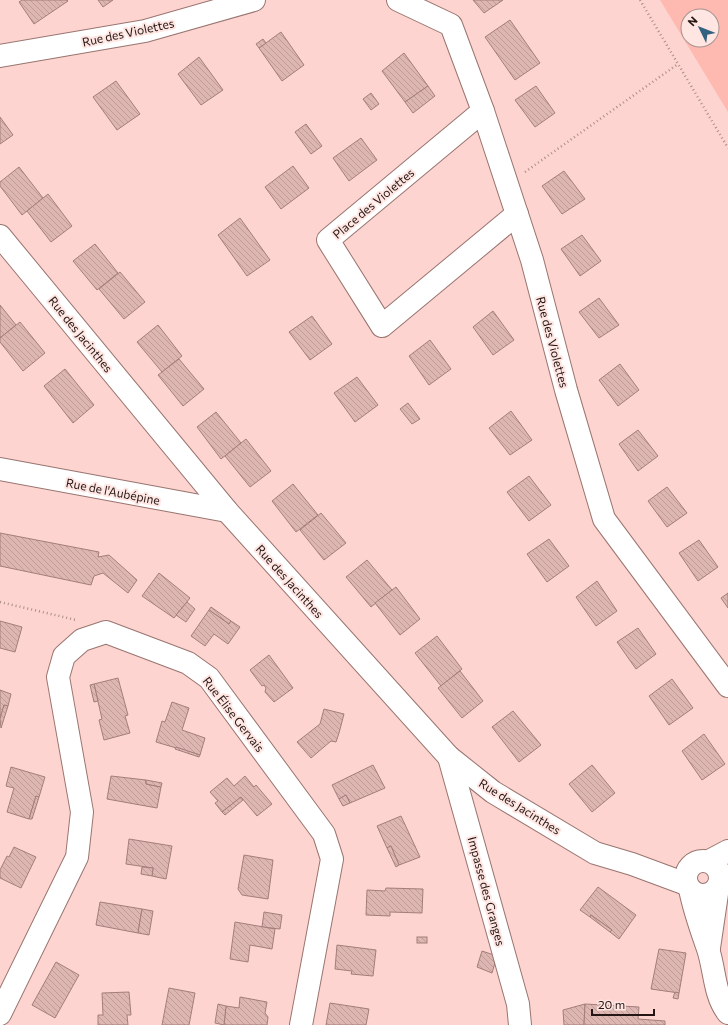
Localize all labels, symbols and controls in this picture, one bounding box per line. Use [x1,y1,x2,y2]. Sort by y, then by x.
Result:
north arrow [680,8,720,48]
text: N [685,13,700,28]
street label: Rue des Violettes [81,15,175,49]
street label: Place des Violettes [330,165,416,241]
street label: Rue des Jacinthes [45,293,116,375]
street label: Rue des Violettes [534,295,572,389]
street label: Rue de l'Aubépine [65,475,161,507]
street label: Rue des Jacinthes [253,542,327,621]
street label: Rue Élise Gervais [200,674,268,754]
street label: Rue des Jacinthes [476,775,563,838]
street label: Impasse des Granges [466,835,508,947]
scale bar [592,991,654,1017]
text: 20 m [598,997,625,1011]

